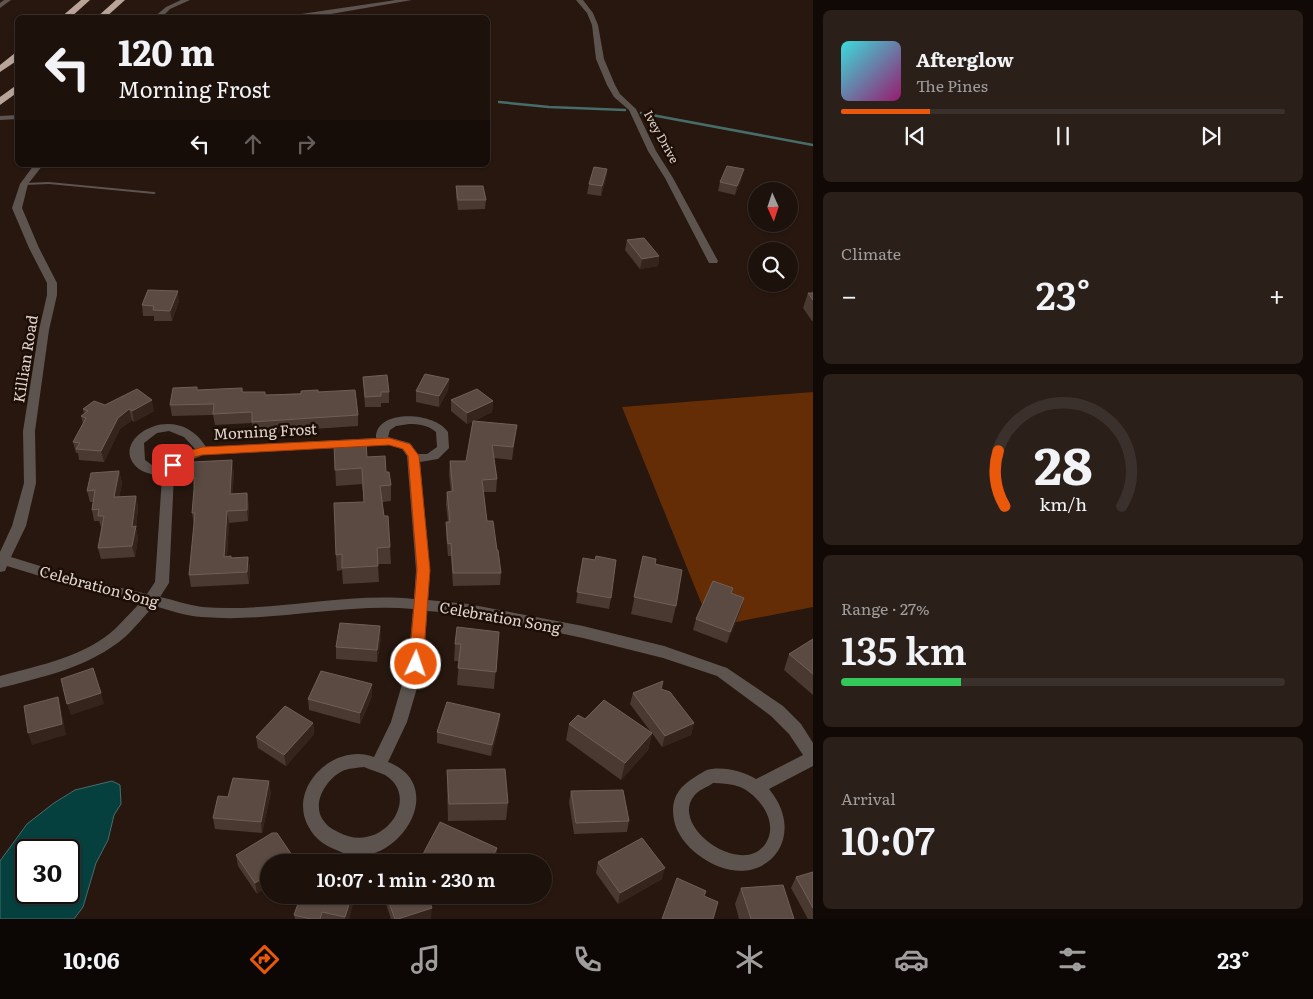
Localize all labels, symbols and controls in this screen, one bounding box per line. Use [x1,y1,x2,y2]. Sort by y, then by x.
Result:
text: 120 m [118,25,215,77]
icon: left [35,35,100,100]
text: Afterglow [916,45,1014,73]
text: Morning Frost [118,72,270,105]
text: The Pines [916,73,988,97]
street label: Ivey Drive [640,107,684,166]
icon: previous [901,122,929,150]
icon: pause [1049,122,1077,150]
icon: next [1197,122,1225,150]
icon: left [186,130,214,158]
icon: ahead [239,130,267,158]
icon: right [292,130,320,158]
north arrow [748,182,798,232]
map controls [748,182,798,292]
text: Climate [841,241,901,265]
button: search [748,242,798,292]
text: 23° [1036,265,1090,322]
text: − [841,273,857,315]
text: + [1269,273,1285,315]
street label: Killian Road [6,313,43,404]
street label: Morning Frost [212,416,317,445]
text: 28 [1034,424,1092,501]
pin [152,444,194,486]
icon: arrive [159,451,187,479]
text: km/h [1039,490,1087,517]
street label: Celebration Song [37,559,162,613]
street label: Celebration Song [438,595,563,639]
text: Range · 27% [841,596,930,620]
text: 135 km [841,620,967,677]
position arrow [389,637,441,689]
text: Arrival [841,786,896,810]
text: 10:07 [841,810,935,867]
speed limit sign: 30 [15,839,80,904]
text: 10:07 · 1 min · 230 m [317,865,496,893]
icon: directions [247,942,282,977]
icon: music [408,942,443,977]
icon: phone [570,942,605,977]
icon: climate [732,942,767,977]
icon: car [894,942,929,977]
icon: filters [1055,942,1090,977]
text: 10:06 [63,943,120,976]
text: 23° [1217,943,1250,976]

